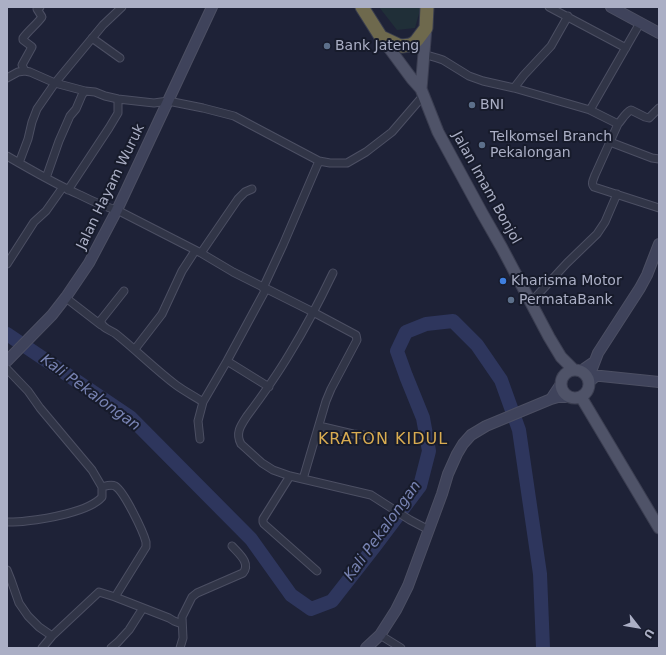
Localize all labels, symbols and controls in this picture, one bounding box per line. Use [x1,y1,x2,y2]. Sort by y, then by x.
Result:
place label: Bank Jateng [335,38,419,54]
marker: Bank Jateng [322,41,332,51]
place label: BNI [480,97,504,113]
marker: BNI [467,100,477,110]
street label: Jalan Hayam Wuruk [73,122,149,252]
street label: Jalan Imam Bonjol [448,129,524,247]
place label: Telkomsel Branch Pekalongan [490,129,612,162]
marker: Telkomsel Branch Pekalongan [477,140,487,150]
place label: Kharisma Motor [511,273,622,289]
marker: Kharisma Motor [498,276,508,286]
place label: PermataBank [519,292,613,308]
marker: PermataBank [506,295,516,305]
water label: Kali Pekalongan [37,351,143,435]
district label: KRATON KIDUL [318,430,448,450]
water label: Kali Pekalongan [341,478,425,584]
north arrow [618,607,658,647]
text: U [641,626,657,641]

